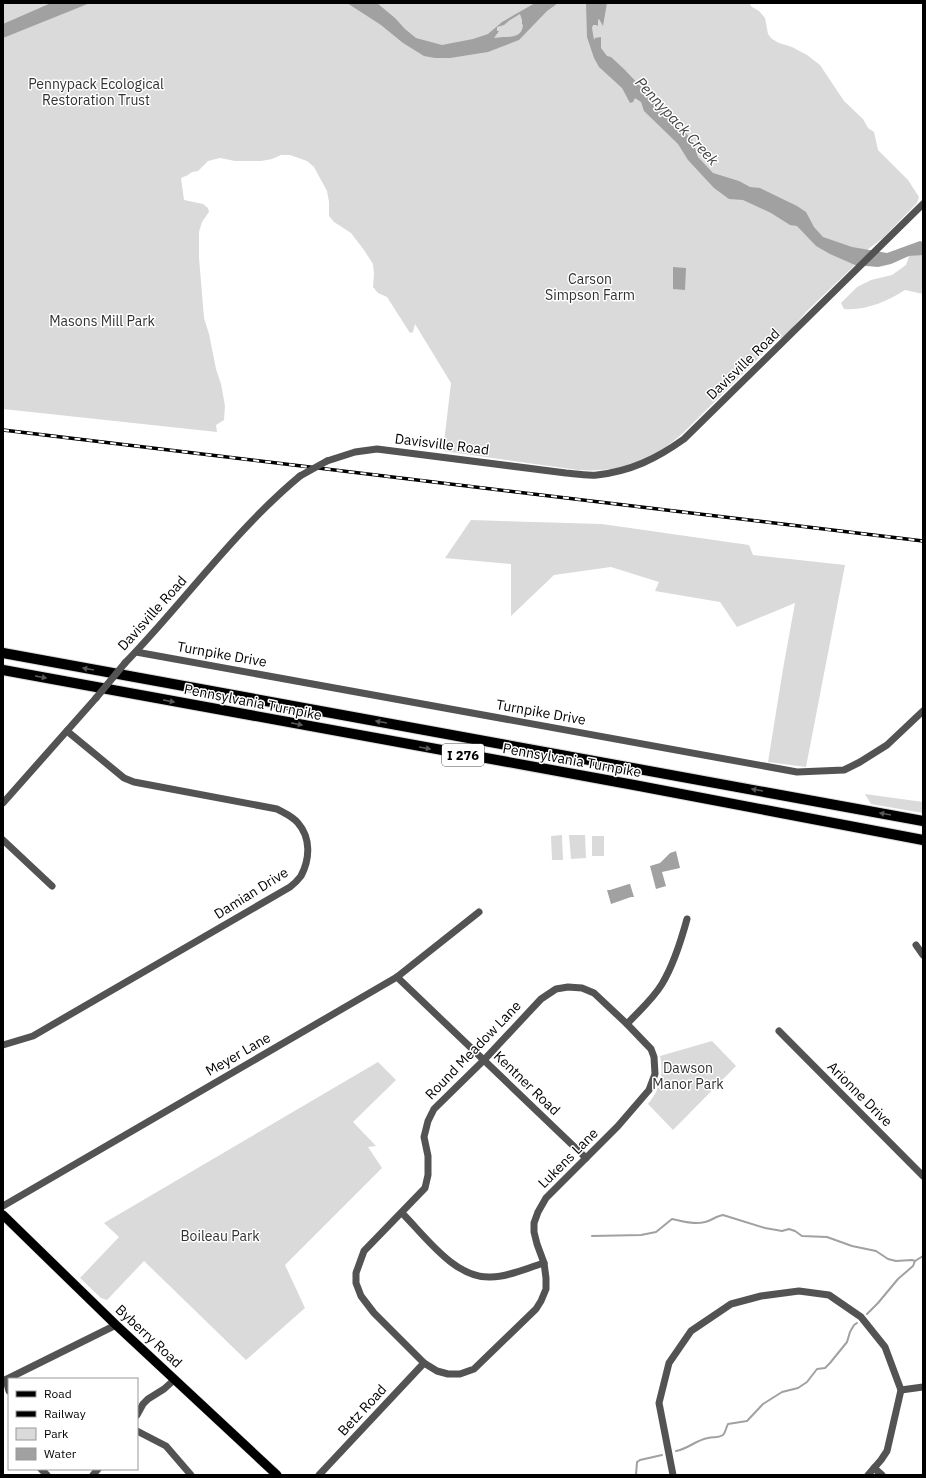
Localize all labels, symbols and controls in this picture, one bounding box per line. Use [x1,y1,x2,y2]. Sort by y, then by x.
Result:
water label: Pennypack Creek [631,73,723,169]
park label: Pennypack Ecological Restoration Trust [28,75,164,109]
park label: Carson Simpson Farm [545,270,635,304]
park label: Masons Mill Park [49,312,155,330]
street label: Davisville Road [703,325,783,403]
street label: Davisville Road [394,429,490,459]
street label: Davisville Road [114,572,190,654]
street label: Turnpike Drive [176,637,268,671]
one-way arrow [82,665,94,671]
one-way arrow [35,674,47,680]
street label: Pennsylvania Turnpike [182,680,324,724]
street label: Turnpike Drive [495,695,587,729]
one-way arrow [163,698,175,704]
one-way arrow [375,718,387,724]
one-way arrow [291,722,303,728]
street label: Pennsylvania Turnpike [501,739,643,781]
road number: I 276 [442,744,484,766]
one-way arrow [419,745,431,751]
one-way arrow [751,787,763,793]
one-way arrow [879,810,891,816]
street label: Damian Drive [211,863,292,923]
street label: Round Meadow Lane [421,997,525,1103]
street label: Meyer Lane [202,1028,274,1080]
street label: Kentner Road [490,1047,564,1119]
street label: Arionne Drive [824,1058,897,1131]
park label: Dawson Manor Park [652,1059,724,1093]
street label: Lukens Lane [534,1124,602,1192]
park label: Boileau Park [180,1227,260,1245]
street label: Byberry Road [112,1301,186,1371]
legend [8,1378,138,1470]
street label: Betz Road [334,1381,390,1439]
text: Road [44,1386,72,1401]
text: Railway [44,1406,86,1421]
text: Park [44,1426,69,1441]
text: Water [44,1446,77,1461]

